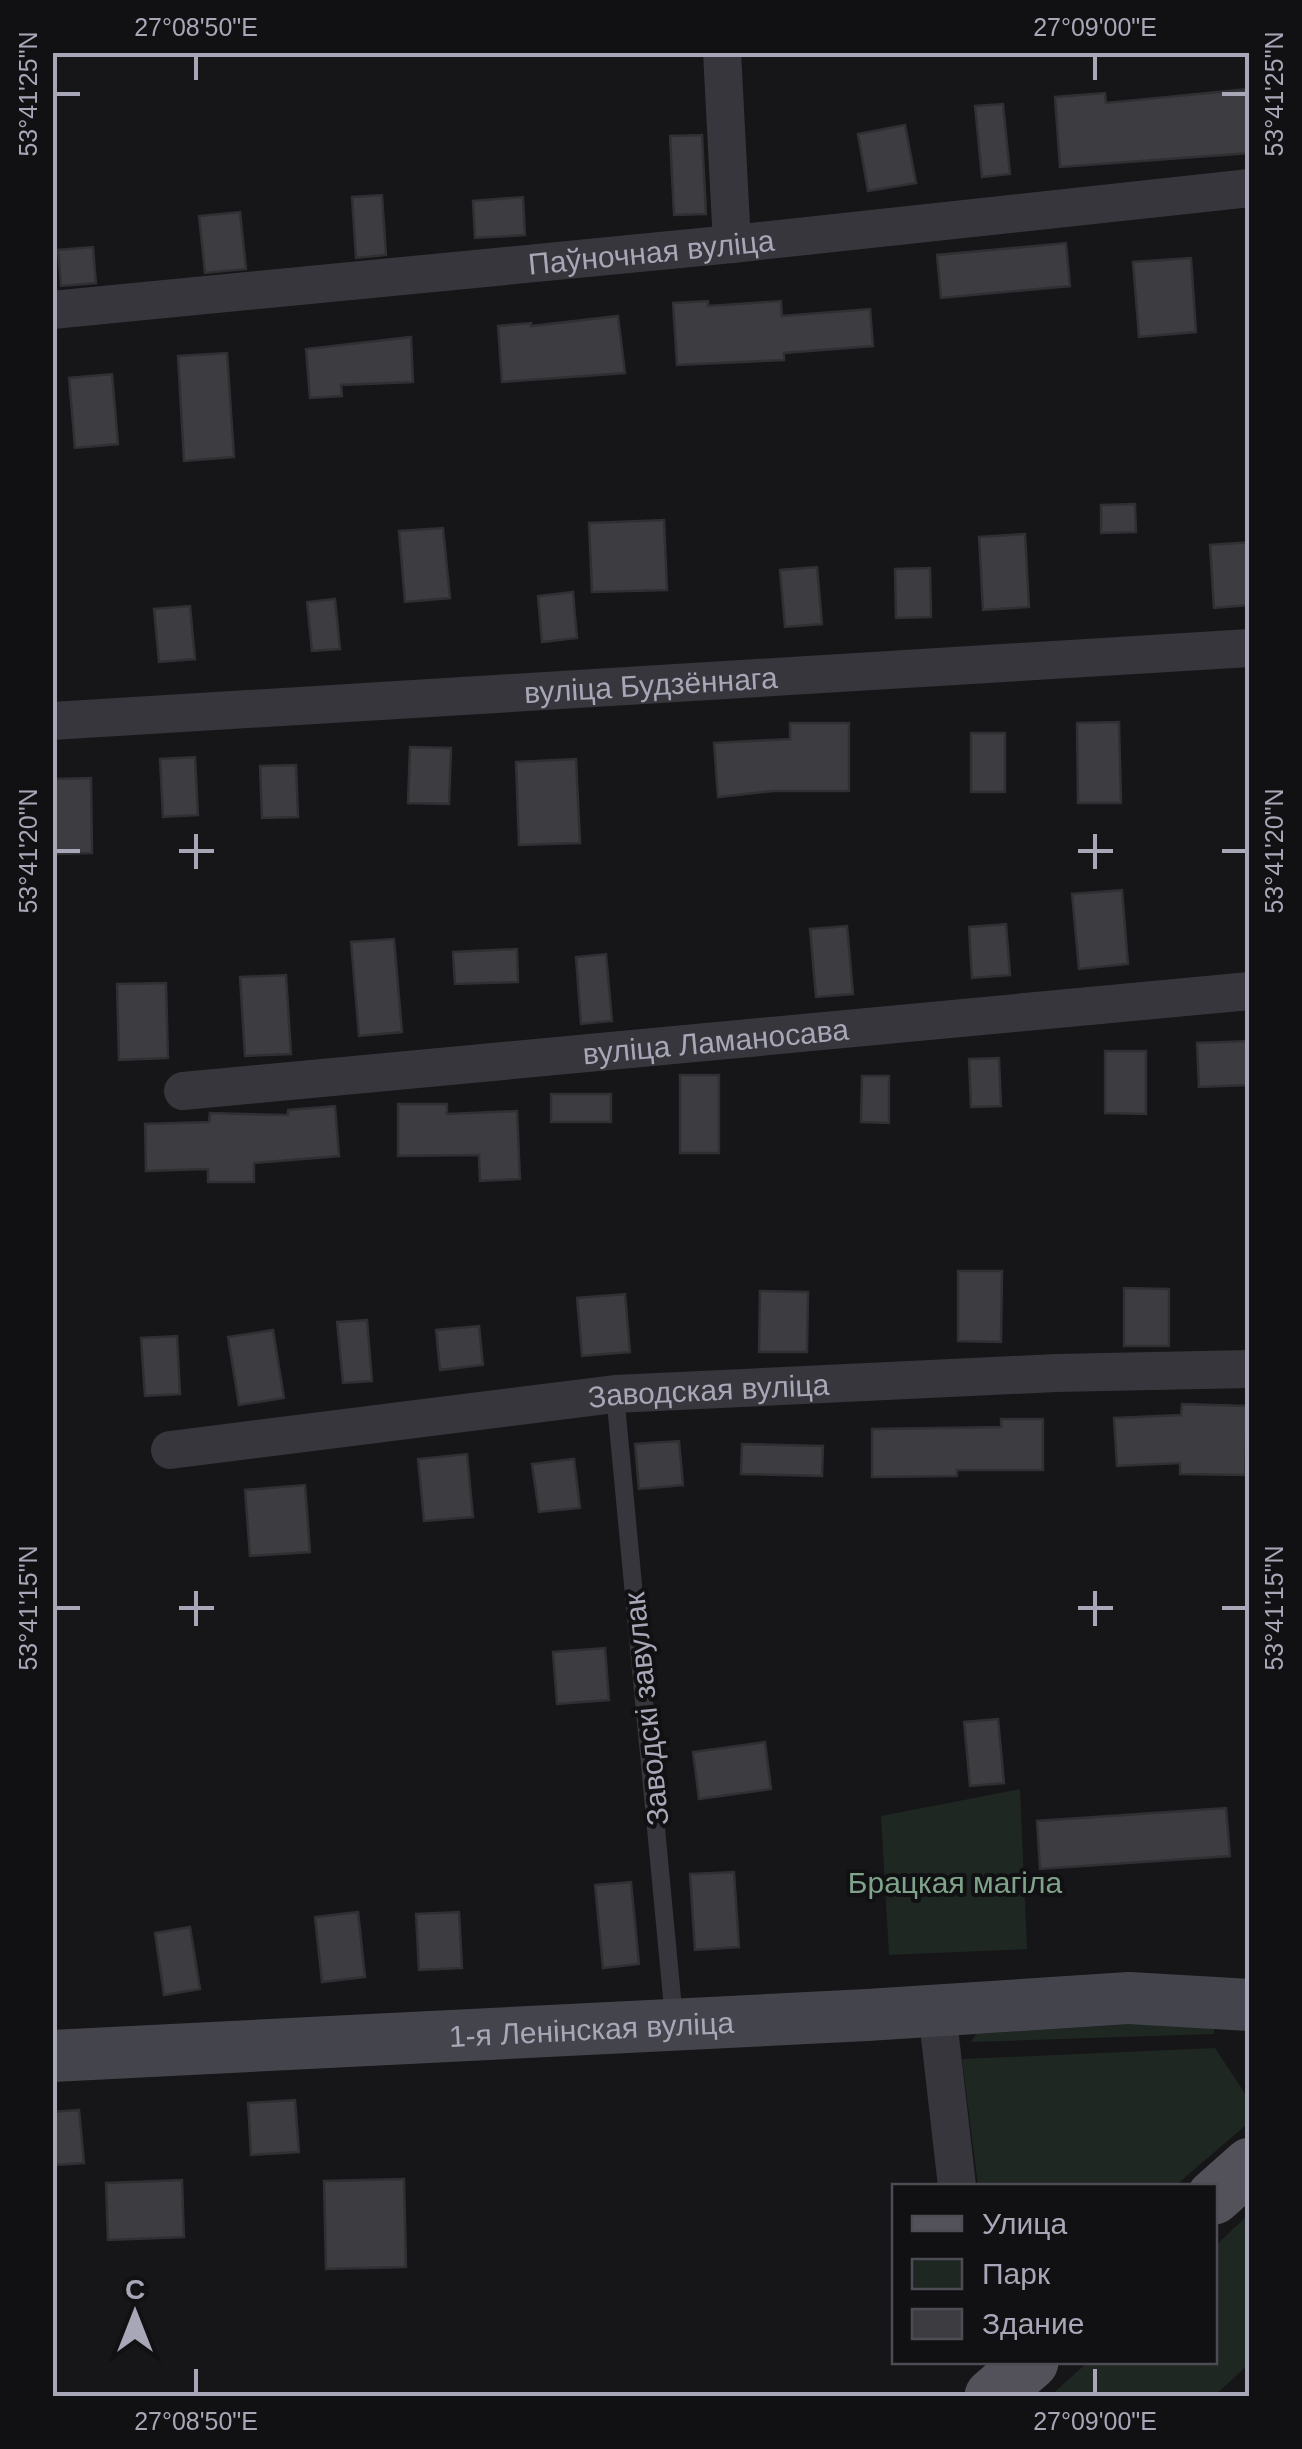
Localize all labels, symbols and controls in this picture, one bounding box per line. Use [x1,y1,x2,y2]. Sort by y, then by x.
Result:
text: 27°08'50"E [134,13,258,41]
text: 27°09'00"E [1033,13,1157,41]
text: 53°41'25"N [14,31,42,157]
text: 53°41'25"N [1260,31,1288,157]
street label: Паўночная вуліца [527,223,776,280]
street label: вуліца Будзённага [523,660,779,709]
text: 53°41'20"N [14,788,42,914]
text: 53°41'20"N [1260,788,1288,914]
street label: вуліца Ламаносава [581,1012,850,1070]
street label: Заводская вуліца [586,1367,830,1414]
text: 53°41'15"N [14,1545,42,1671]
text: 53°41'15"N [1260,1545,1288,1671]
street label: Заводскі завулак [617,1590,675,1827]
park label: Брацкая магіла [848,1866,1063,1899]
street label: 1-я Ленінская вуліца [448,2005,735,2053]
legend [892,2184,1217,2364]
text: Улица [982,2207,1067,2240]
text: Парк [982,2257,1051,2290]
north arrow [85,2264,185,2364]
text: С [125,2274,145,2305]
text: Здание [982,2307,1084,2340]
text: 27°08'50"E [134,2407,258,2435]
text: 27°09'00"E [1033,2407,1157,2435]

